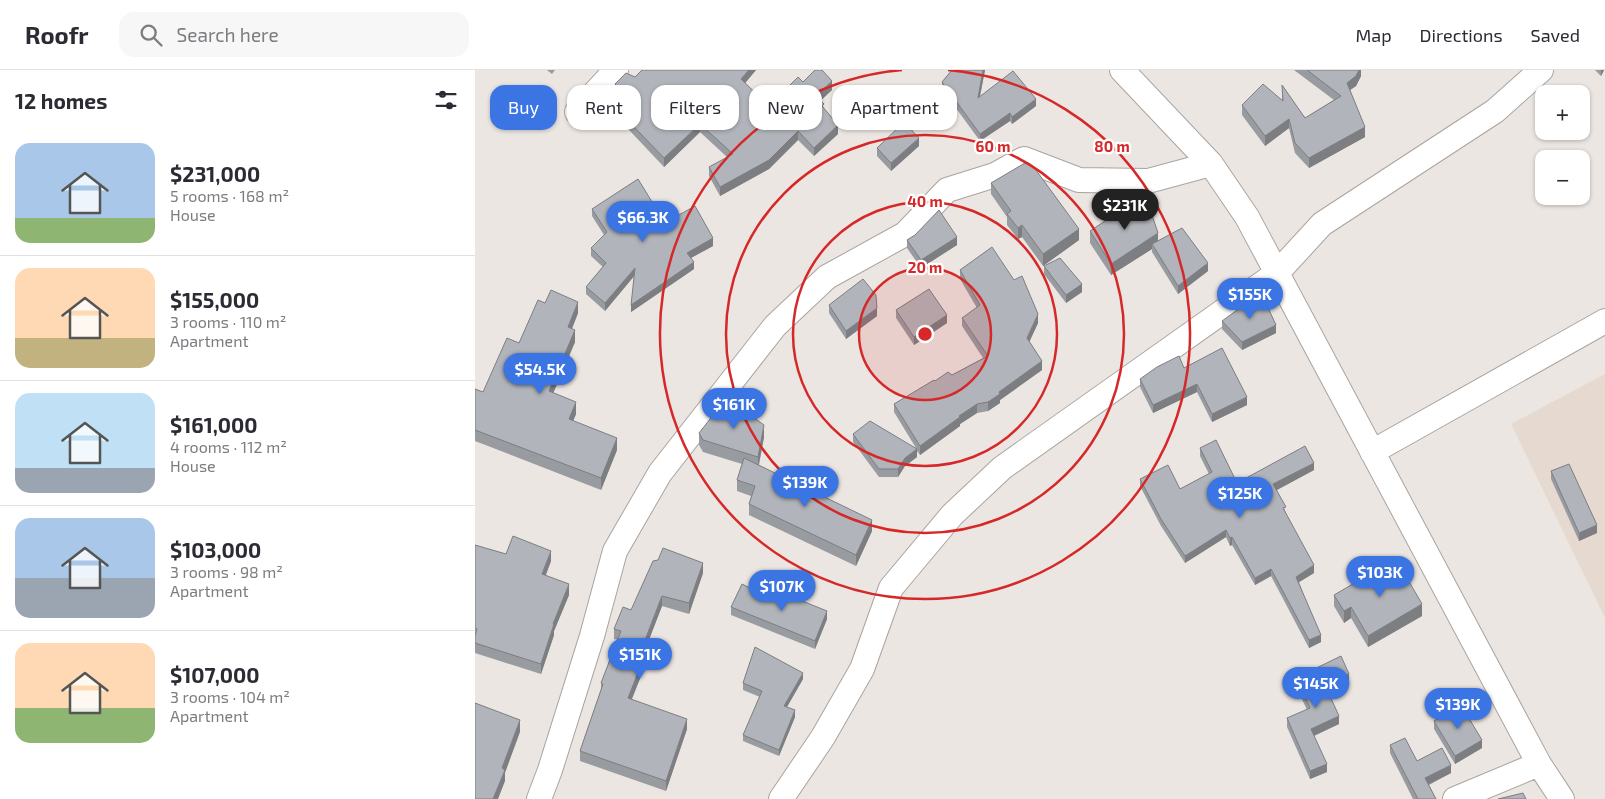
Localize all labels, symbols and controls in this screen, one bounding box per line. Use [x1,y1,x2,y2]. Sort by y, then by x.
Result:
search box [119,12,469,57]
text: Roofr [25,20,89,49]
icon: search [137,21,165,49]
text: Search here [177,23,279,46]
text: Map [1355,24,1392,46]
text: Directions [1420,24,1503,46]
text: Saved [1531,24,1580,46]
chip: Buy [490,85,557,130]
chip: Rent [567,85,641,130]
chip: Filters [651,85,739,130]
chip: New [749,85,822,130]
chip: Apartment [832,85,957,130]
map controls [1535,85,1590,205]
button: + [1535,85,1590,140]
icon: filters [432,86,460,114]
text: 12 homes [15,88,107,113]
text: 60 m [976,137,1010,155]
text: 80 m [1094,137,1130,155]
button: − [1535,150,1590,205]
text: $231,000 [170,161,260,186]
icon: home [55,163,115,223]
text: 5 rooms · 168 m² [170,186,289,205]
pin: $231K [1090,189,1160,231]
text: 40 m [907,192,943,210]
text: $231K [1103,195,1147,214]
pin: $66.3K [602,200,684,243]
text: House [170,205,216,224]
text: $66.3K [617,207,669,226]
text: 20 m [908,258,942,276]
pin: $155K [1215,278,1285,320]
text: $155K [1228,284,1272,303]
text: $155,000 [170,287,259,312]
icon: home [55,288,115,348]
text: 3 rooms · 110 m² [170,312,287,331]
centre of rings [916,325,934,343]
text: Apartment [170,331,249,350]
pin: $54.5K [499,352,581,395]
text: $54.5K [514,359,566,378]
pin: $161K [699,388,769,430]
text: $161K [713,394,755,413]
text: $161,000 [170,412,258,437]
icon: home [55,413,115,473]
text: 4 rooms · 112 m² [170,437,287,456]
text: House [170,456,216,475]
pin: $139K [770,466,840,508]
text: $139K [783,472,827,491]
pin: $125K [1205,476,1275,519]
text: $125K [1218,483,1262,502]
text: $103,000 [170,537,261,562]
icon: home [55,538,115,598]
pin: $103K [1345,556,1415,598]
text: 3 rooms · 98 m² [170,562,283,581]
text: $103K [1357,562,1403,581]
pin: $107K [747,570,817,612]
text: $107K [760,576,804,595]
text: Apartment [170,581,249,600]
pin: $151K [605,638,675,680]
text: $151K [619,644,661,663]
text: $107,000 [170,662,260,687]
icon: home [55,663,115,723]
pin: $145K [1281,666,1351,709]
text: $145K [1293,673,1339,692]
text: 3 rooms · 104 m² [170,687,290,706]
pin: $139K [1423,688,1493,730]
text: $139K [1436,694,1480,713]
text: Apartment [170,706,249,725]

